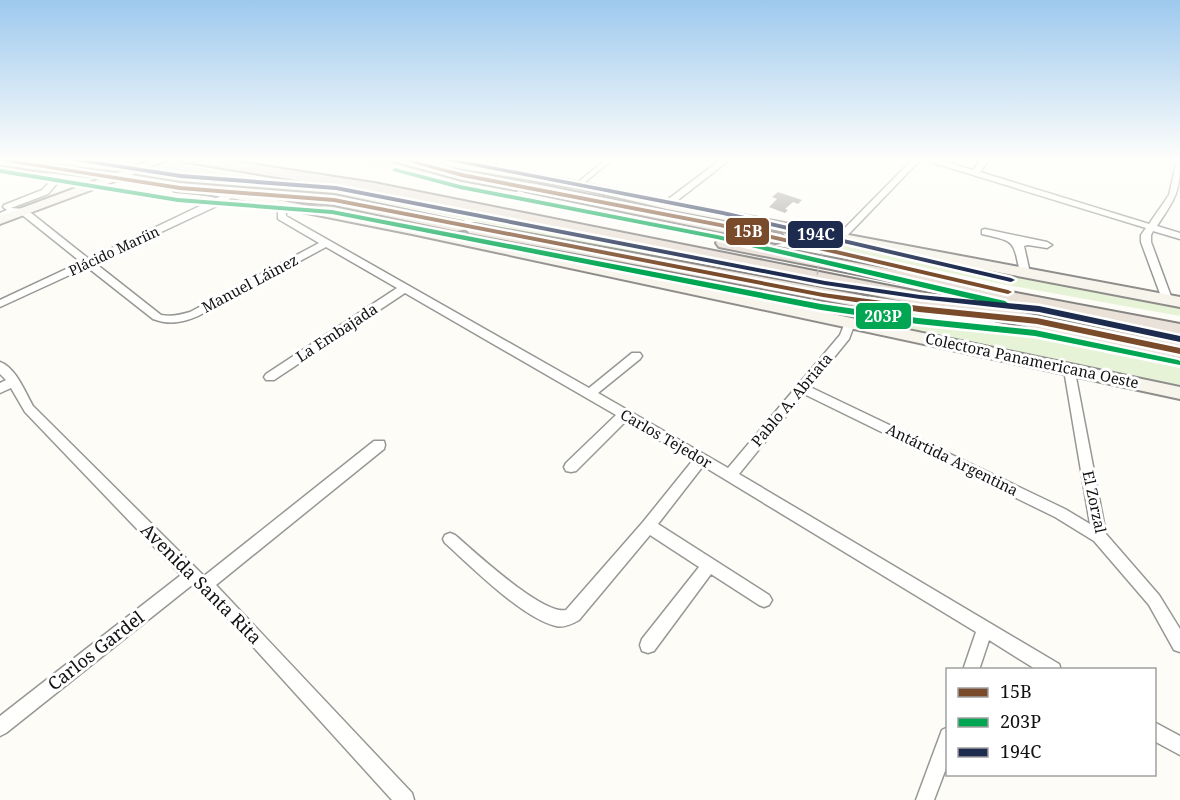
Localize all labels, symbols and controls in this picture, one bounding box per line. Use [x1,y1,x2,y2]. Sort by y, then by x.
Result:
line badge: 15B [725,217,770,246]
text: 15B [734,220,763,242]
line badge: 194C [787,220,844,249]
street label: Plácido Maríin [65,221,162,280]
text: 194C [797,223,835,245]
street label: Manuel Láinez [198,249,301,317]
street label: La Embajada [292,298,381,366]
line badge: 203P [855,302,912,330]
text: 203P [864,305,902,327]
street label: Colectora Panamericana Oeste [924,328,1141,392]
street label: Pablo A. Abriata [746,349,836,450]
street label: Carlos Tejedor [617,404,716,472]
street label: Antártida Argentina [883,418,1022,500]
street label: El Zorzal [1079,469,1111,535]
street label: Avenida Santa Rita [136,518,267,649]
street label: Carlos Gardel [42,605,149,695]
legend [946,668,1156,776]
text: 15B [1000,679,1032,703]
text: 203P [1000,709,1041,733]
text: 194C [1000,739,1041,763]

